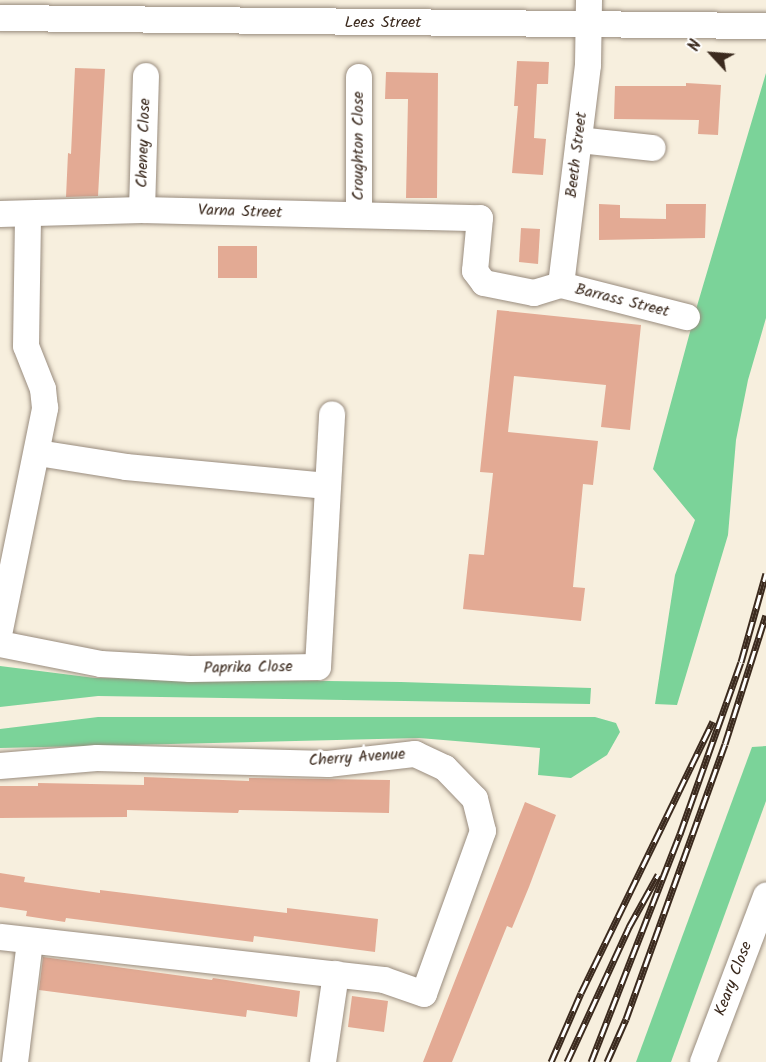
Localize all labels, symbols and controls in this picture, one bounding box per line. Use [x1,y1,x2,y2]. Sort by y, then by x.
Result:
street label: Lees Street [345,13,421,33]
north arrow [682,24,742,84]
text: N [682,36,709,56]
street label: Croughton Close [349,91,369,201]
street label: Cheney Close [133,98,155,188]
street label: Beeth Street [562,111,592,199]
street label: Varna Street [198,201,282,223]
street label: Barrass Street [573,280,671,322]
street label: Paprika Close [203,658,293,678]
street label: Cherry Avenue [308,745,406,771]
street label: Keary Close [711,939,757,1019]

